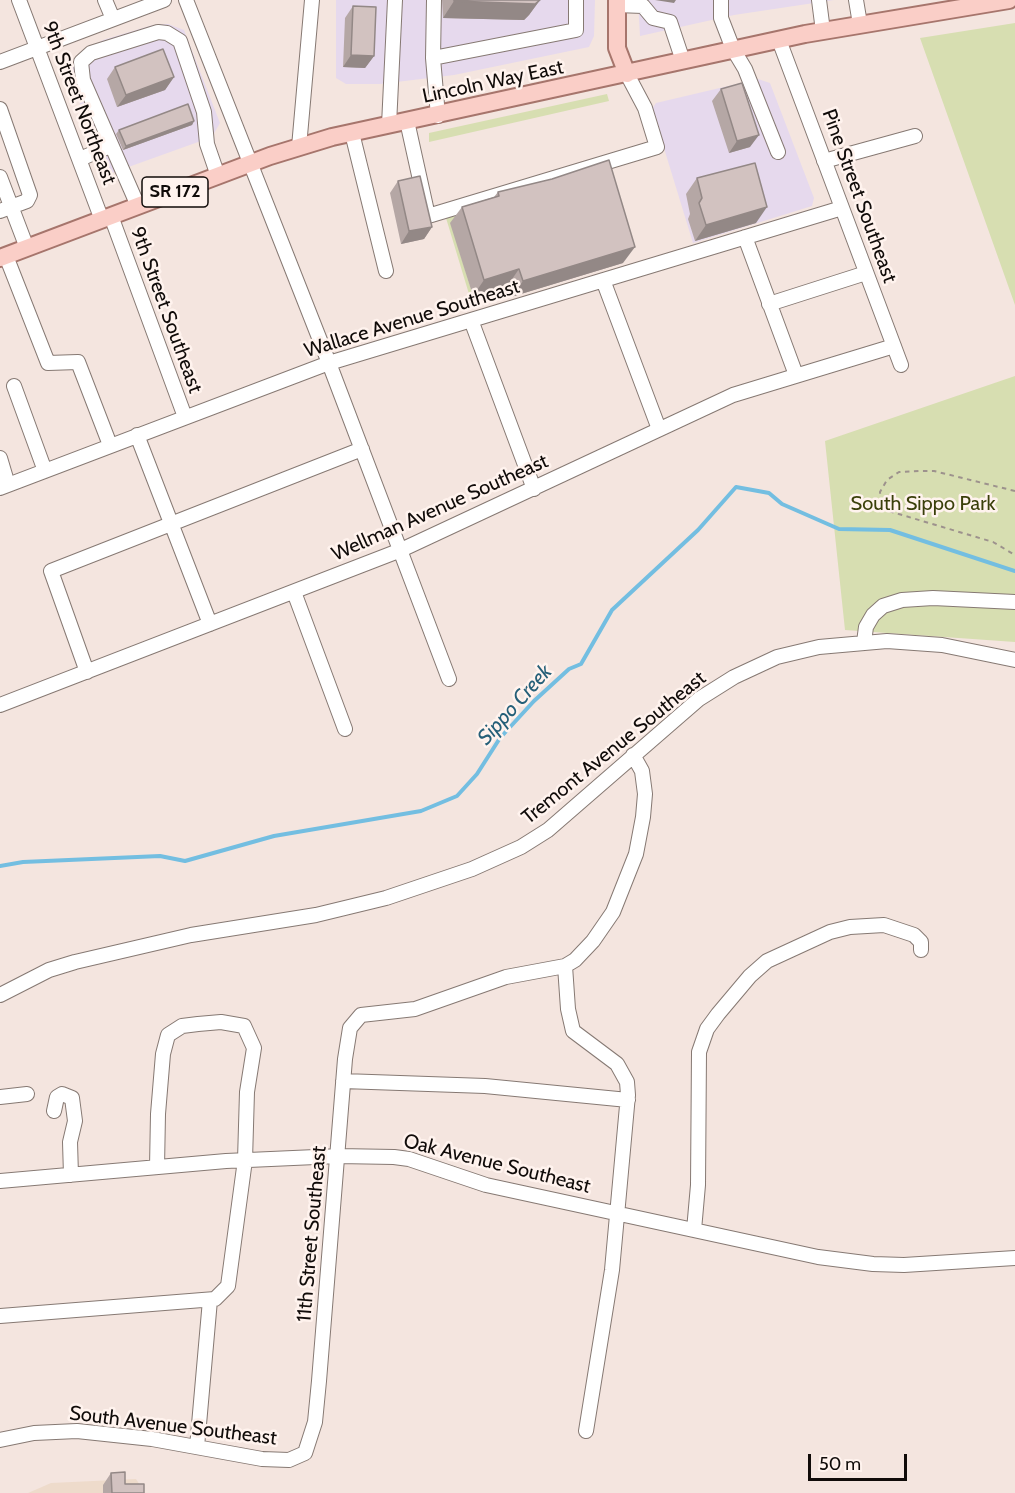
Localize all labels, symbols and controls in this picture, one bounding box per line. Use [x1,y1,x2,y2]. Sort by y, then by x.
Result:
street label: 9th Street Northeast [37,18,121,188]
street label: Lincoln Way East [420,55,566,109]
street label: Pine Street Southeast [816,106,902,286]
road number: SR 172 [142,177,208,207]
street label: 9th Street Southeast [125,224,207,396]
street label: Wallace Avenue Southeast [301,275,523,363]
street label: Wellman Avenue Southeast [328,449,552,567]
park label: South Sippo Park [851,492,995,516]
water label: Sippo Creek [472,660,558,750]
street label: Tremont Avenue Southeast [517,666,711,830]
street label: Oak Avenue Southeast [401,1129,593,1199]
street label: 11th Street Southeast [292,1145,332,1323]
street label: South Avenue Southeast [68,1401,278,1451]
scale bar [811,1442,910,1480]
text: 50 m [819,1453,861,1475]

